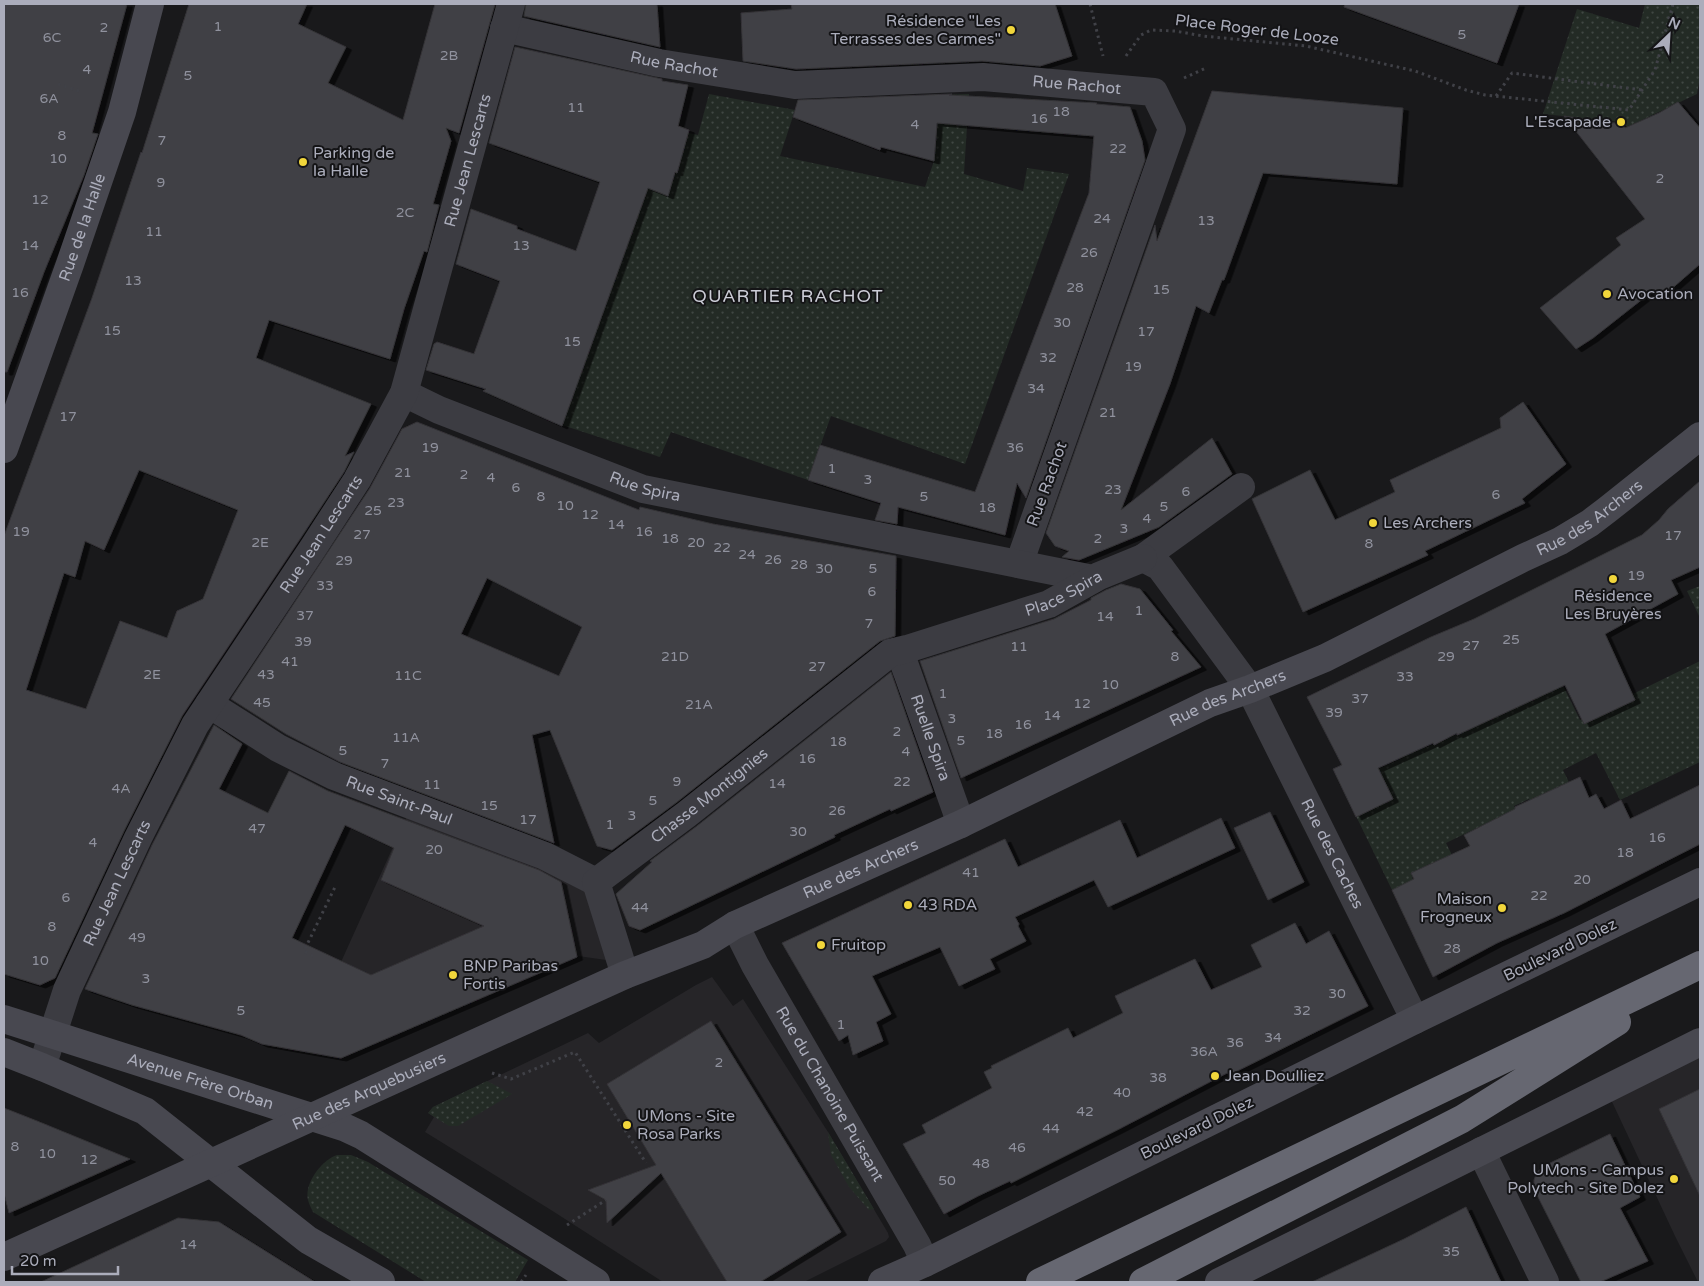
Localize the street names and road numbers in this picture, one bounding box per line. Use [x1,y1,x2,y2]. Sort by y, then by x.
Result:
street label: Place Roger de Looze [1174,10,1340,50]
street label: Rue Rachot [628,47,719,82]
street label: Rue Rachot [1032,71,1122,99]
street label: Rue Jean Lescarts [440,92,496,229]
street label: Rue de la Halle [55,171,110,284]
street label: Rue Rachot [1022,439,1072,529]
street label: Rue Spira [606,467,682,506]
street label: Rue Jean Lescarts [275,472,367,597]
street label: Rue des Archers [1533,475,1647,561]
street label: Place Spira [1022,566,1106,621]
street label: Rue des Archers [1166,665,1289,731]
street label: Ruelle Spira [906,692,955,784]
street label: Chasse Montignies [647,744,772,848]
street label: Rue Saint-Paul [343,771,455,830]
street label: Rue des Caches [1296,795,1368,912]
street label: Rue Jean Lescarts [79,817,155,949]
street label: Rue des Archers [800,834,922,903]
street label: Boulevard Dolez [1500,914,1620,986]
street label: Rue du Chanoine Puissant [771,1003,888,1185]
street label: Rue des Arquebusiers [289,1048,449,1135]
street label: Avenue Frère Orban [124,1049,276,1114]
street label: Boulevard Dolez [1137,1092,1257,1164]

